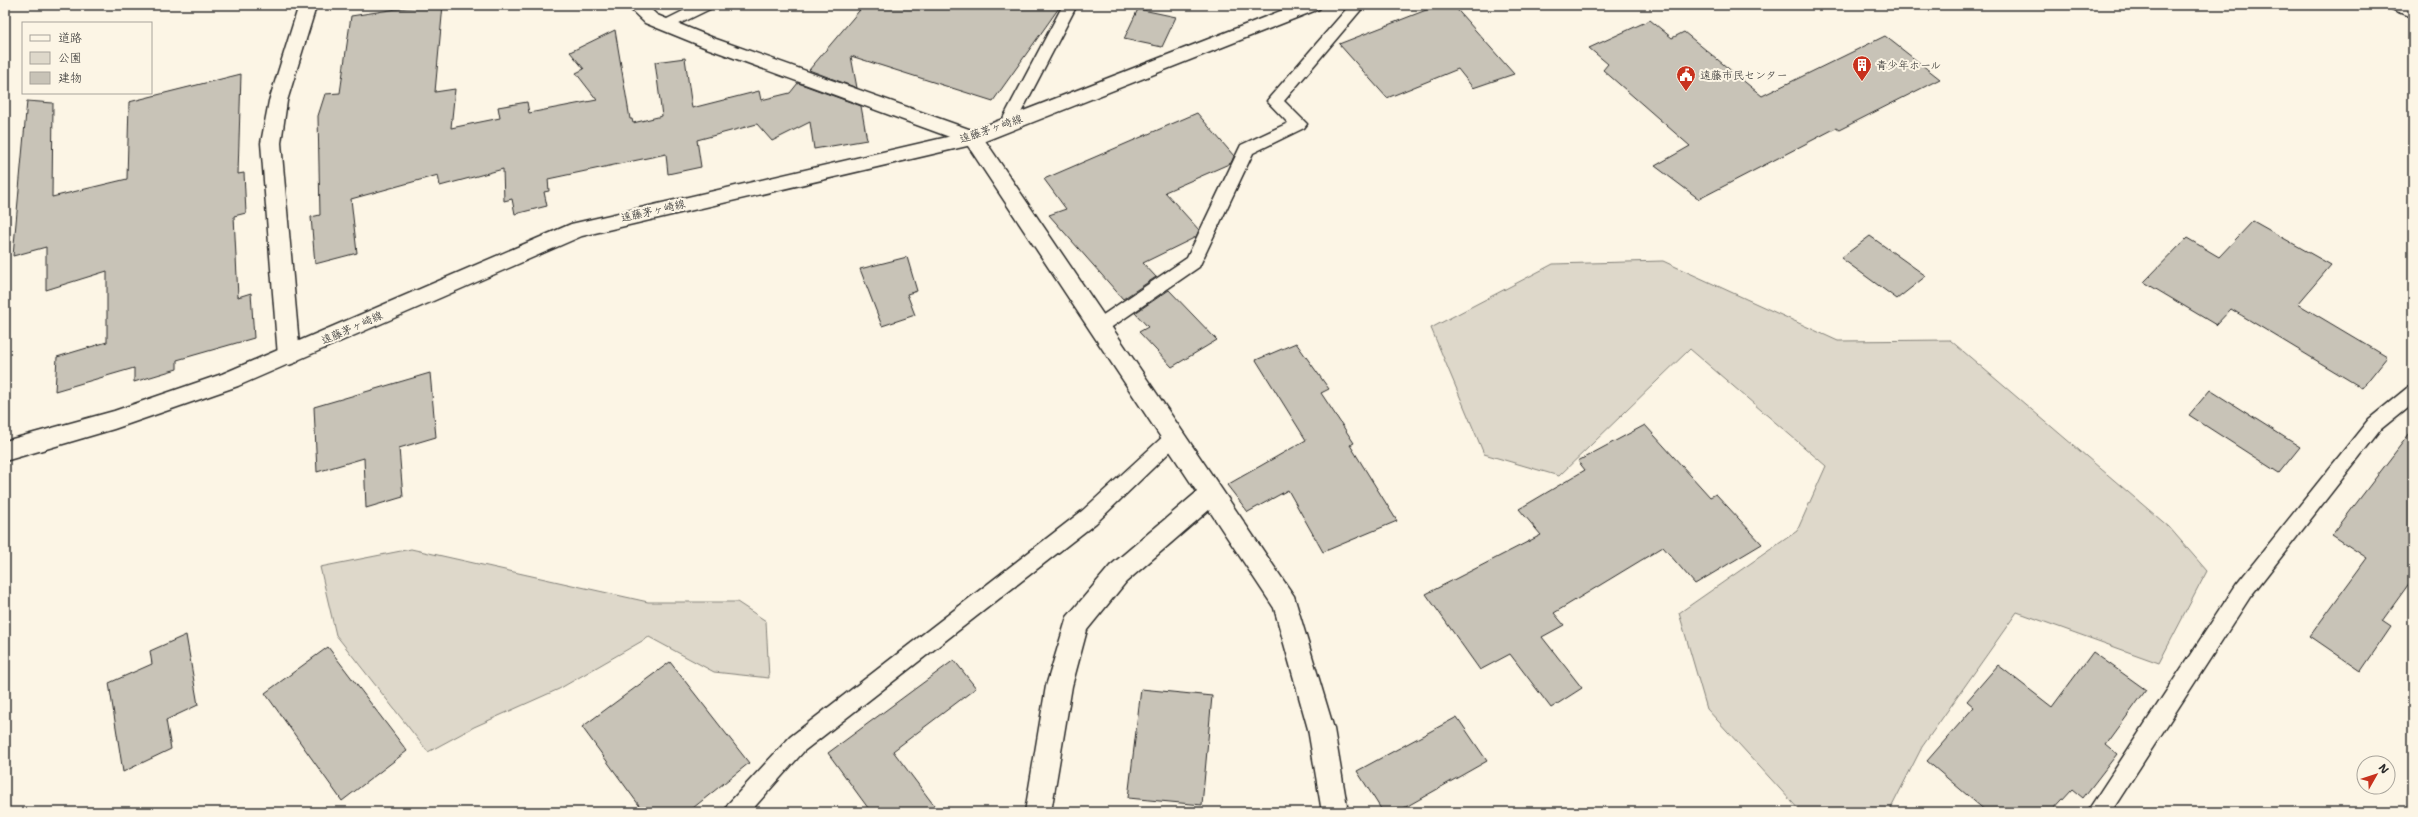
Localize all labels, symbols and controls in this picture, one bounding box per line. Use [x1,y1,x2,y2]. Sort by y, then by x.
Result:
legend [22,22,152,94]
text: 道路 [58,30,82,46]
text: 公園 [58,50,82,66]
building icon: 青少年ホール [1851,54,1873,82]
place label: 青少年ホール [1876,58,1941,73]
public building icon: 遠藤市民センター [1675,64,1697,92]
place label: 遠藤市民センター [1700,68,1788,83]
text: 建物 [58,70,82,86]
street label: 遠藤茅ヶ崎線 [957,111,1025,147]
street label: 遠藤茅ヶ崎線 [619,196,687,226]
street label: 遠藤茅ヶ崎線 [319,308,385,348]
north arrow [2356,755,2396,795]
text: N [2375,761,2392,777]

